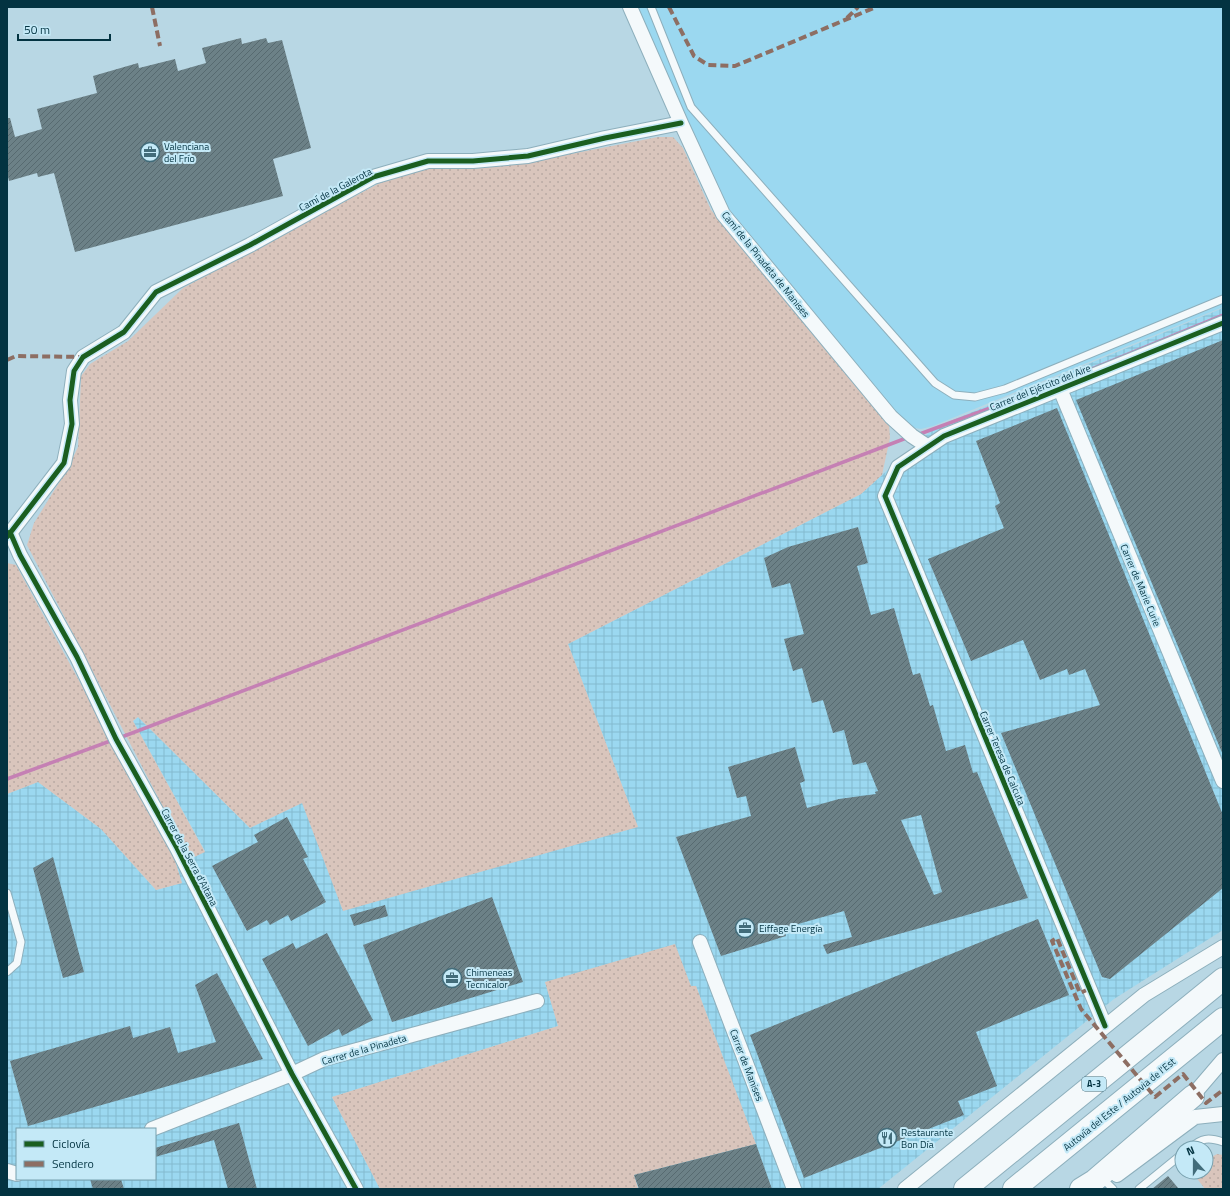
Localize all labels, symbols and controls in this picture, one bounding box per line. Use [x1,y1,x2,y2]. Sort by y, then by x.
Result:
scale bar [18,16,110,42]
text: 50 m [24,20,50,39]
place label: Valenciana del Frío [164,139,209,166]
office icon: Valenciana del Frío [139,141,161,163]
street label: Camí de la Galerota [296,164,374,215]
street label: Camí de la Pinadeta de Manises [718,208,813,321]
street label: Carrer del Ejército del Aire [987,360,1093,415]
street label: Carrer de Marie Curie [1116,542,1165,629]
street label: Carrer Teresa de Calcuta [976,709,1029,808]
street label: Carrer de la Serra d'Aitana [157,806,222,909]
office icon: Eiffage Energía [734,917,756,939]
place label: Eiffage Energía [759,921,822,936]
place label: Chimeneas Tecnicalor [466,965,513,992]
office icon: Chimeneas Tecnicalor [441,967,463,989]
street label: Carrer de Manises [726,1027,767,1104]
street label: Carrer de la Pinadeta [320,1030,408,1069]
street label: Autovía del Este / Autovia de l'Est [1060,1054,1179,1155]
road number: A-3 [1082,1077,1106,1091]
place label: Restaurante Bon Día [901,1125,953,1152]
restaurant icon: Restaurante Bon Día [876,1127,898,1149]
legend [16,1128,156,1180]
text: Ciclovía [52,1134,90,1153]
north arrow [1174,1140,1214,1180]
text: N [1184,1142,1197,1159]
text: Sendero [52,1154,94,1173]

